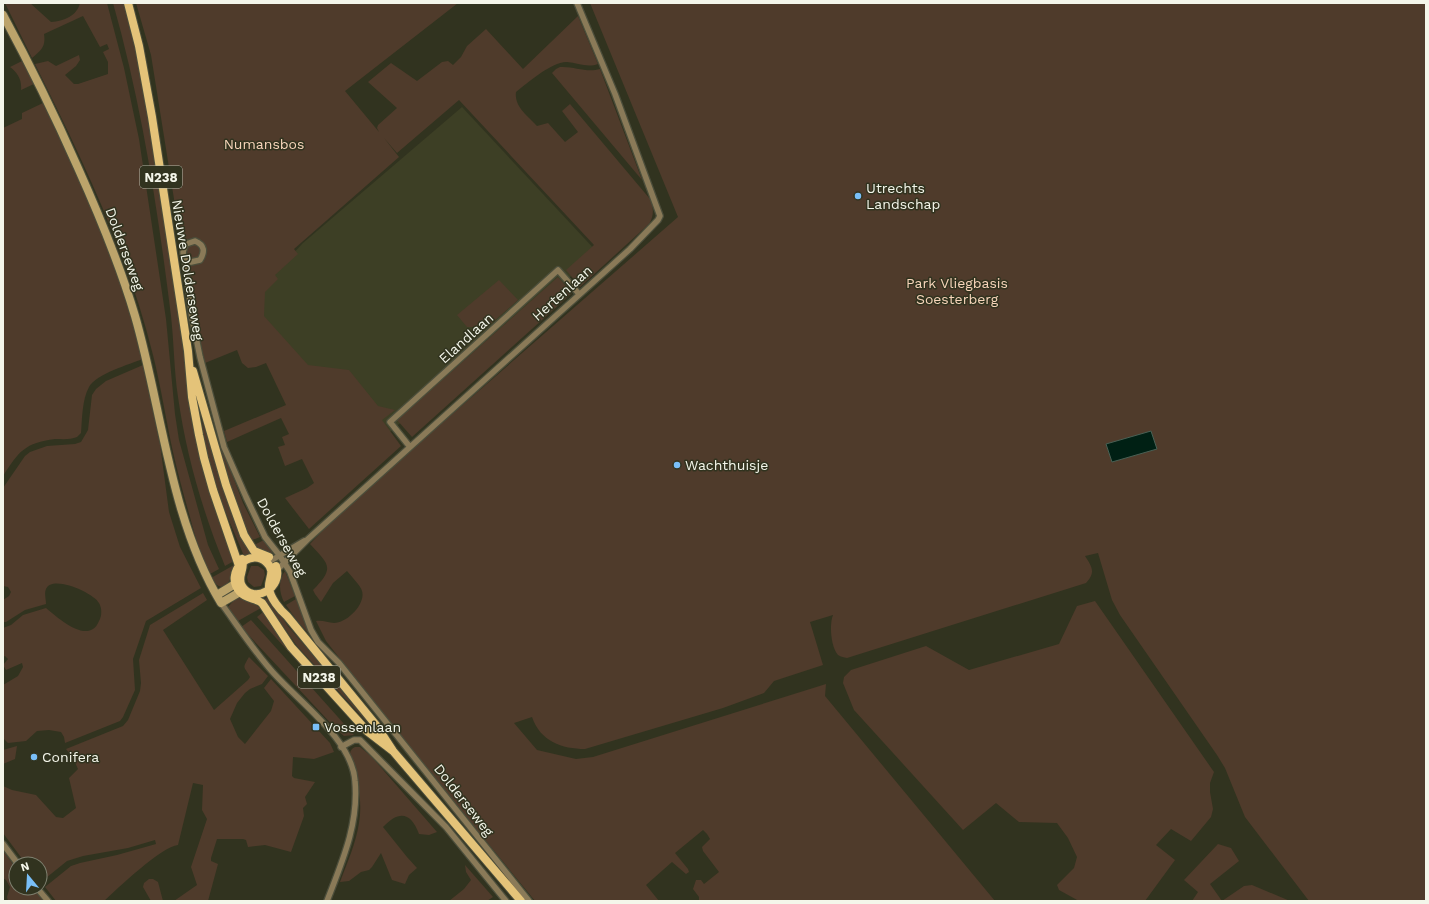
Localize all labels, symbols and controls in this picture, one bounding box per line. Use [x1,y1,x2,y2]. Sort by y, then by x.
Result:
park label: Numansbos [224,136,304,152]
road number: N238 [140,166,182,188]
place label: Utrechts Landschap [866,180,940,212]
marker: Utrechts Landschap [853,191,863,201]
street label: Nieuwe Dolderseweg [169,198,207,342]
street label: Dolderseweg [103,205,148,293]
street label: Hertenlaan [529,262,595,324]
park label: Park Vliegbasis Soesterberg [906,275,1008,307]
street label: Elandlaan [436,310,496,366]
place label: Wachthuisje [685,457,768,473]
marker: Wachthuisje [672,460,682,470]
street label: Dolderseweg [254,495,310,580]
road number: N238 [298,666,340,688]
place label: Vossenlaan [324,719,401,735]
marker: Vossenlaan [311,722,321,732]
place label: Conifera [42,749,99,765]
marker: Conifera [29,752,39,762]
street label: Dolderseweg [431,761,498,840]
north arrow [8,856,48,896]
text: N [19,860,31,874]

